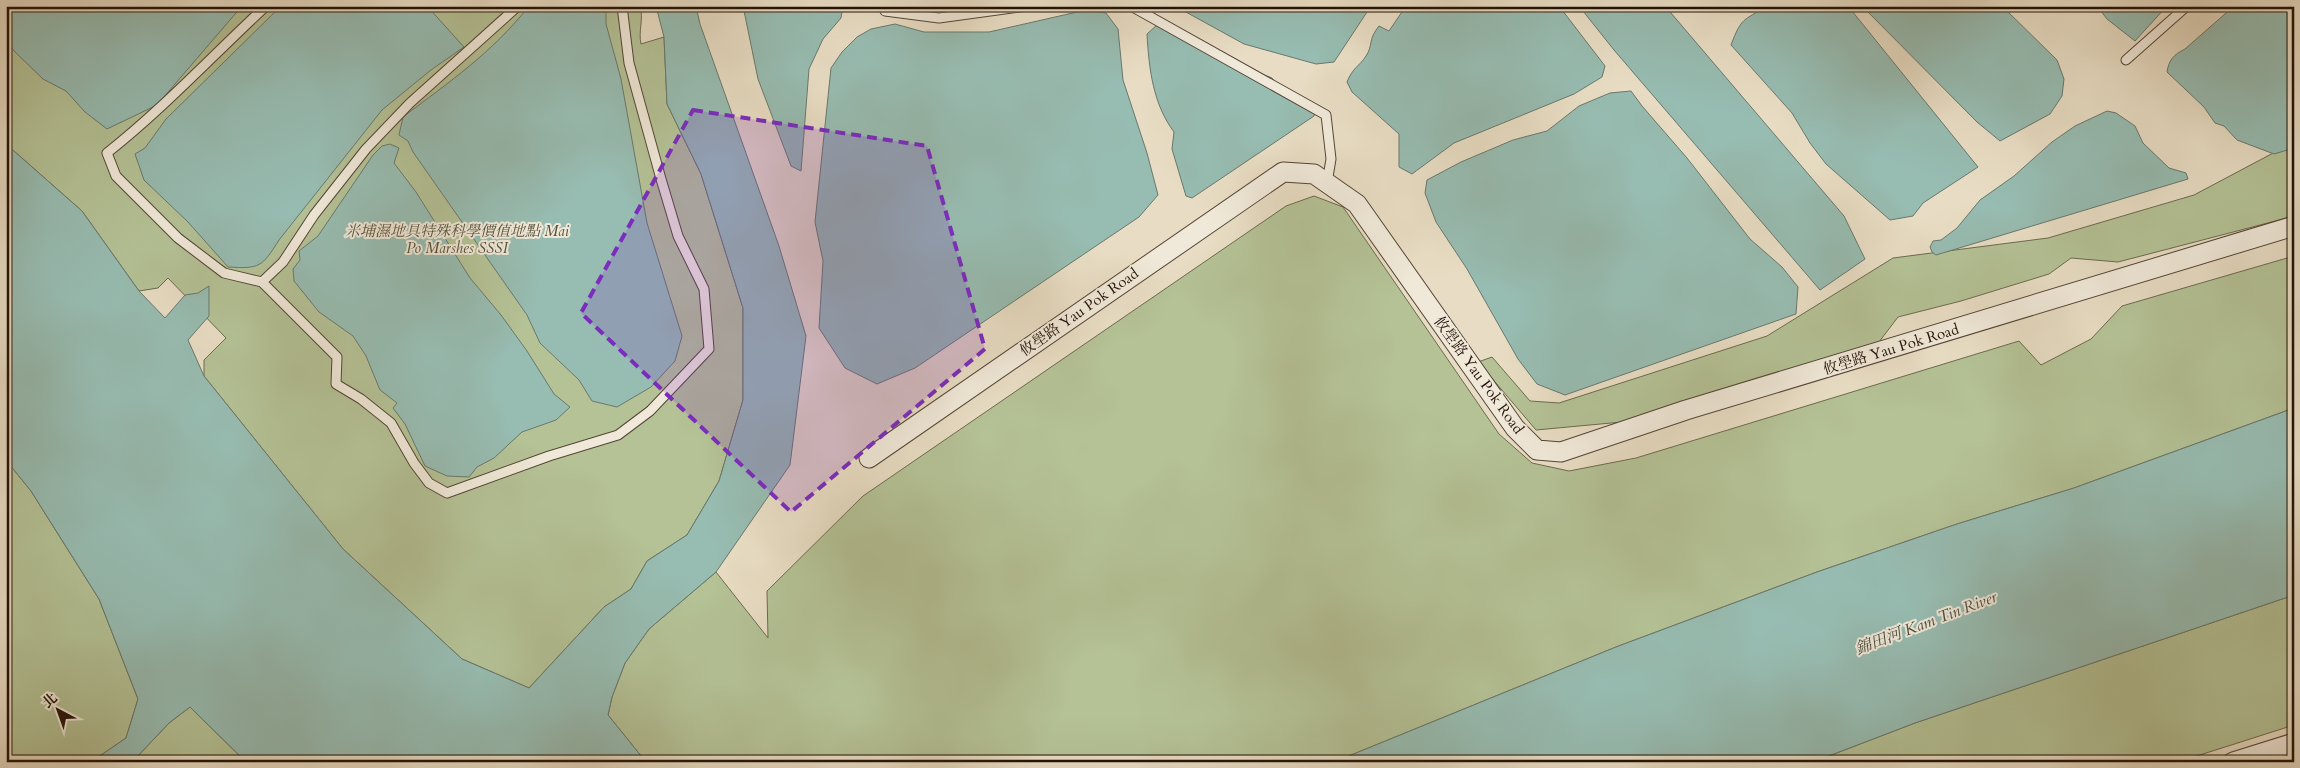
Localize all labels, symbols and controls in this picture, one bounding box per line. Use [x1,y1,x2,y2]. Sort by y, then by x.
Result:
park label: 米埔濕地具特殊科學價值地點 Mai Po Marshes SSSI [345,221,570,258]
street label: 攸壆路 Yau Pok Road [1016,263,1142,361]
street label: 攸壆路 Yau Pok Road [1429,312,1529,438]
street label: 攸壆路 Yau Pok Road [1821,319,1961,379]
water label: 錦田河 Kam Tin River [1852,586,2001,660]
north arrow [32,686,82,736]
text: 北 [38,689,61,712]

